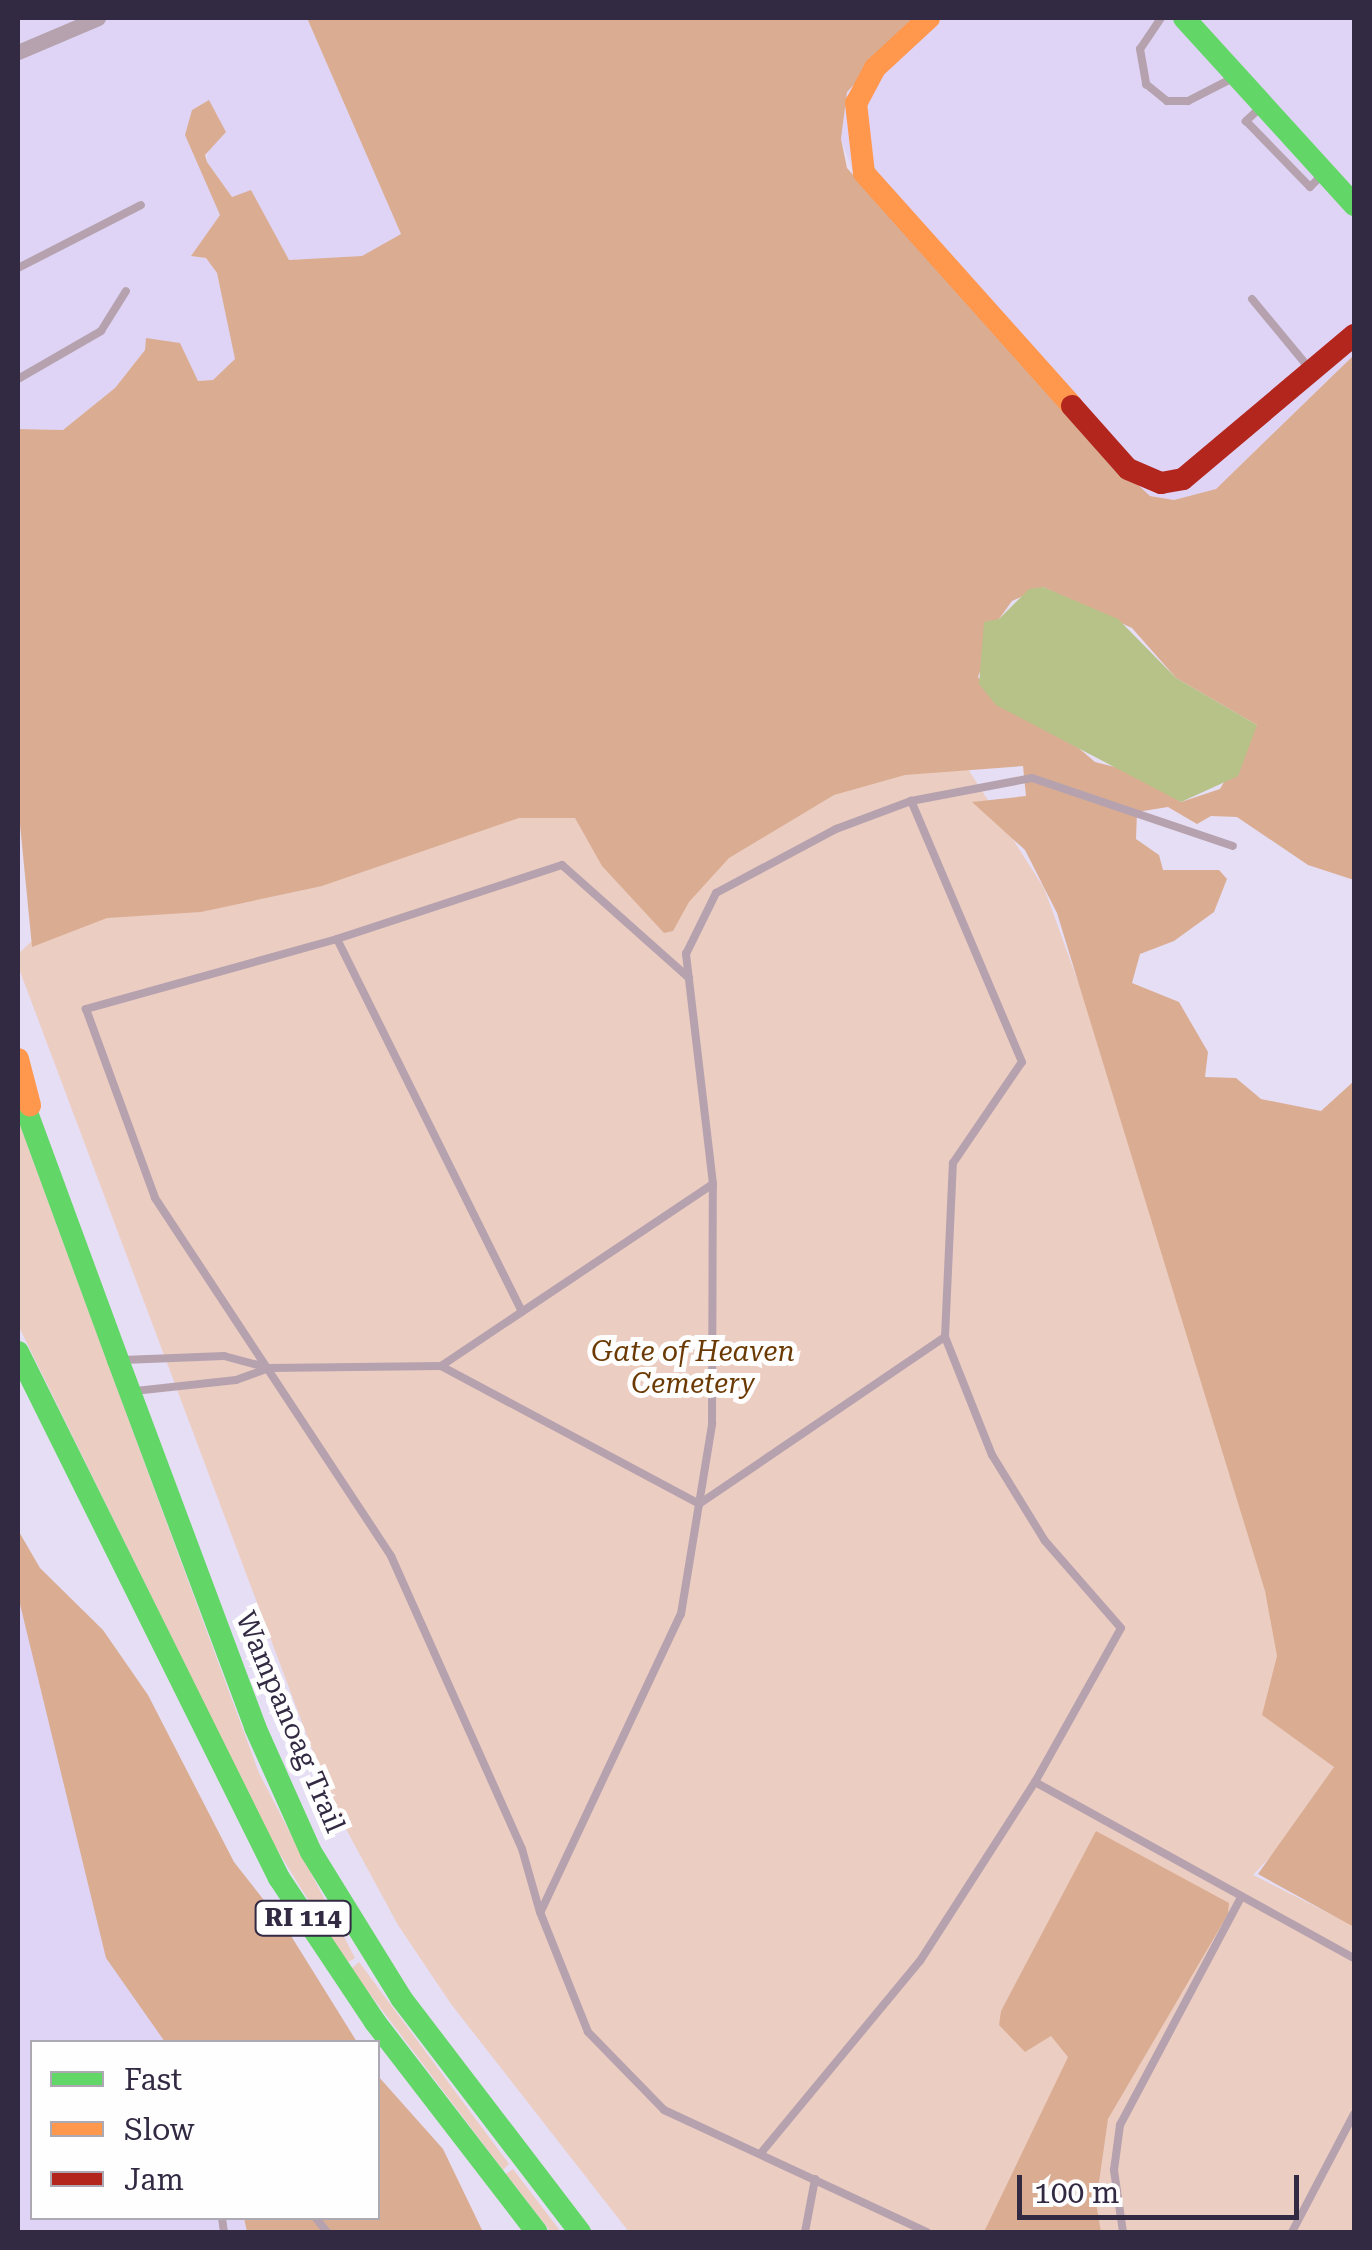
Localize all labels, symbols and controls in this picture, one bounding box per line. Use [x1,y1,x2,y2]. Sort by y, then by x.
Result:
park label: Gate of Heaven Cemetery [591,1335,795,1401]
street label: Wampanoag Trail [228,1606,352,1838]
road number: RI 114 [253,1898,353,1938]
legend [30,2040,380,2220]
text: Fast [124,2062,182,2097]
text: Slow [124,2112,195,2147]
scale bar [1022,2155,1304,2217]
text: Jam [124,2162,184,2197]
text: 100 m [1034,2175,1119,2210]

